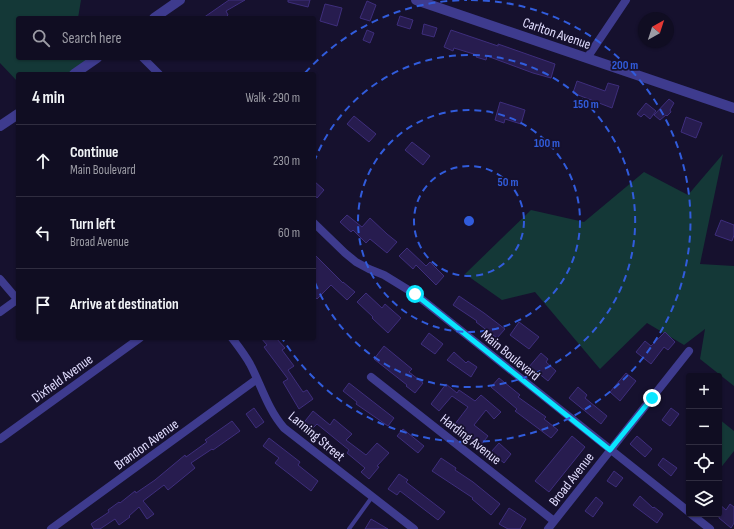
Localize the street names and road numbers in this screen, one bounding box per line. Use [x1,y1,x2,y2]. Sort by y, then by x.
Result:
street label: Carlton Avenue [521,14,593,53]
street label: Main Boulevard [478,327,544,384]
street label: Dixfield Avenue [28,351,96,406]
street label: Lanning Street [285,408,348,465]
street label: Harding Avenue [437,410,505,468]
street label: Brandon Avenue [111,415,182,473]
street label: Broad Avenue [545,449,598,510]

